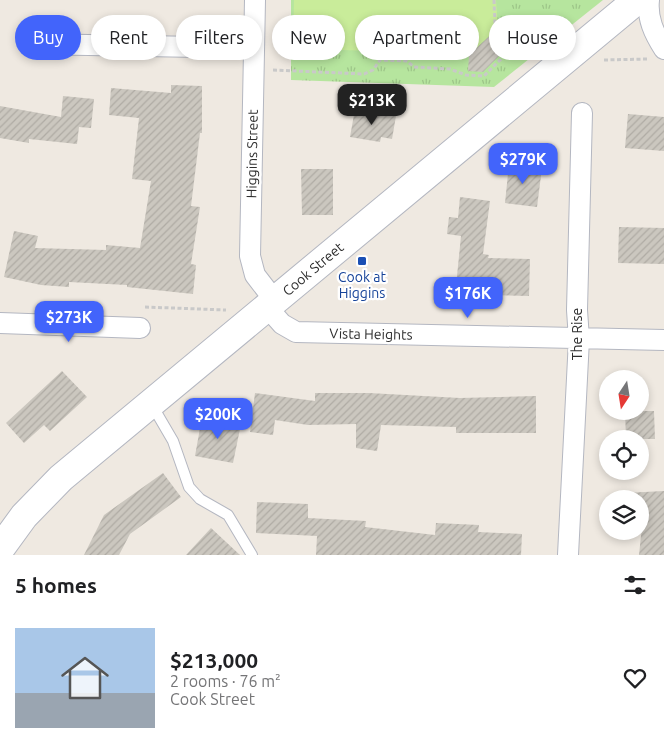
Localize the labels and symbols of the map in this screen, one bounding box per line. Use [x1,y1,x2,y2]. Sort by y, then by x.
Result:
pin: $213K [337,84,407,126]
street label: Higgins Street [243,109,261,199]
pin: $279K [488,142,558,185]
street label: Cook Street [279,239,347,299]
marker: Cook at Higgins [356,255,368,267]
place label: Cook at Higgins [338,269,386,301]
pin: $176K [433,276,503,319]
pin: $273K [34,300,104,343]
street label: The Rise [569,308,585,360]
street label: Vista Heights [329,325,413,343]
north arrow [599,370,649,420]
pin: $200K [183,398,253,440]

